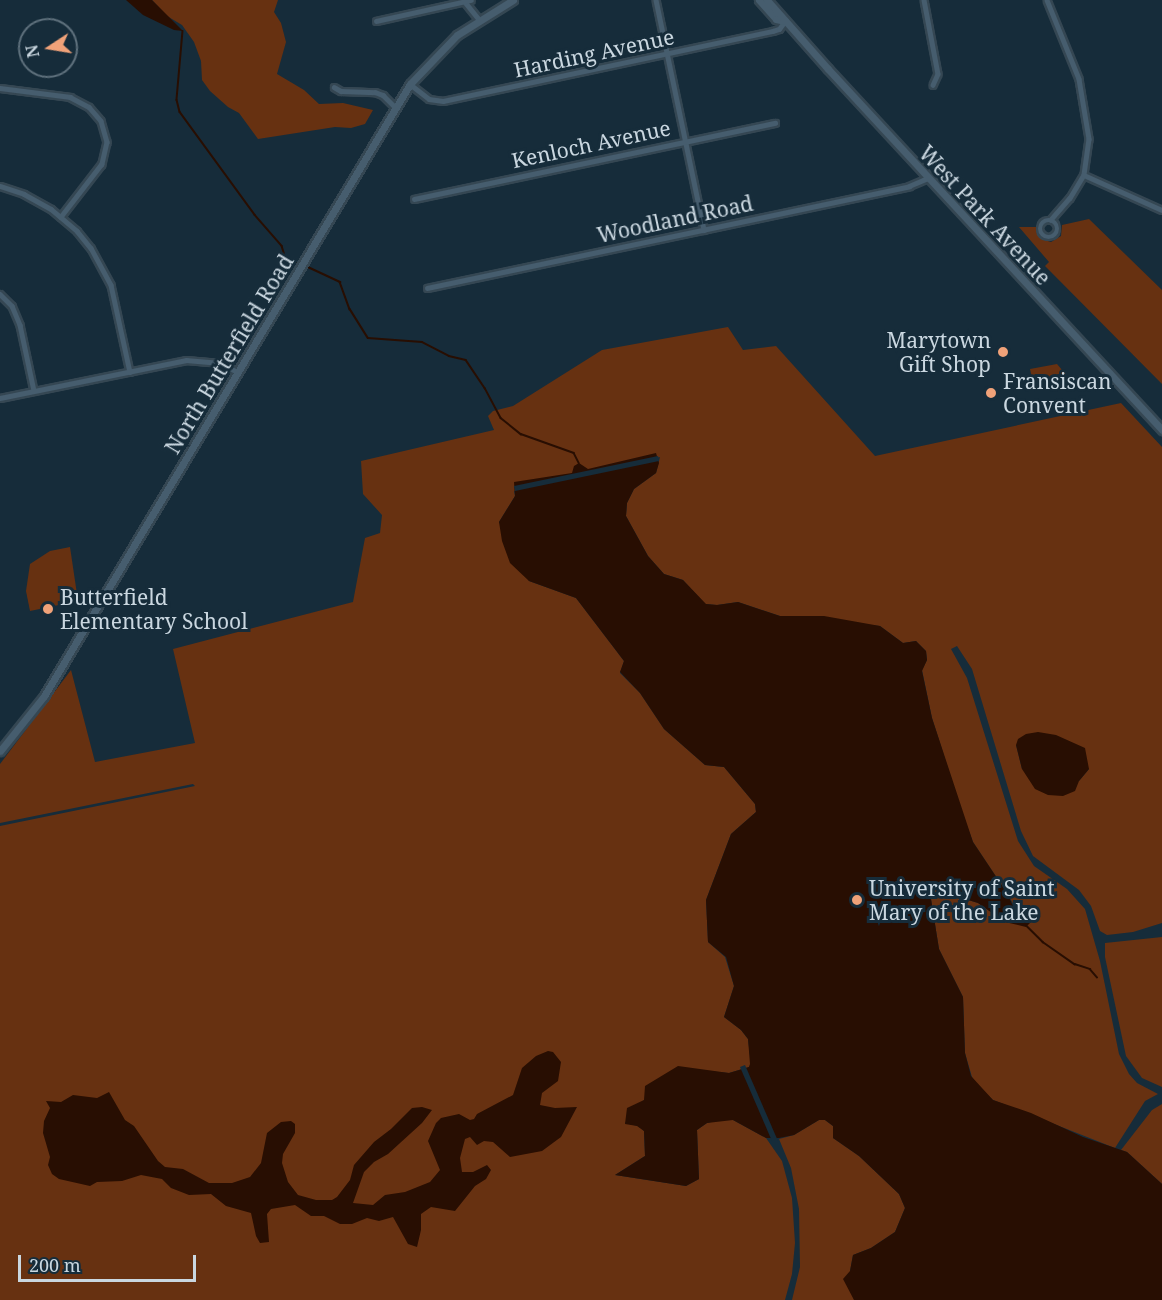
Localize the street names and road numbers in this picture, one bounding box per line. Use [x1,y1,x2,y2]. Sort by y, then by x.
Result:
street label: Harding Avenue [511,24,677,82]
street label: Kenloch Avenue [509,115,673,173]
street label: West Park Avenue [914,140,1056,290]
street label: Woodland Road [595,190,755,248]
street label: North Butterfield Road [160,250,298,458]

